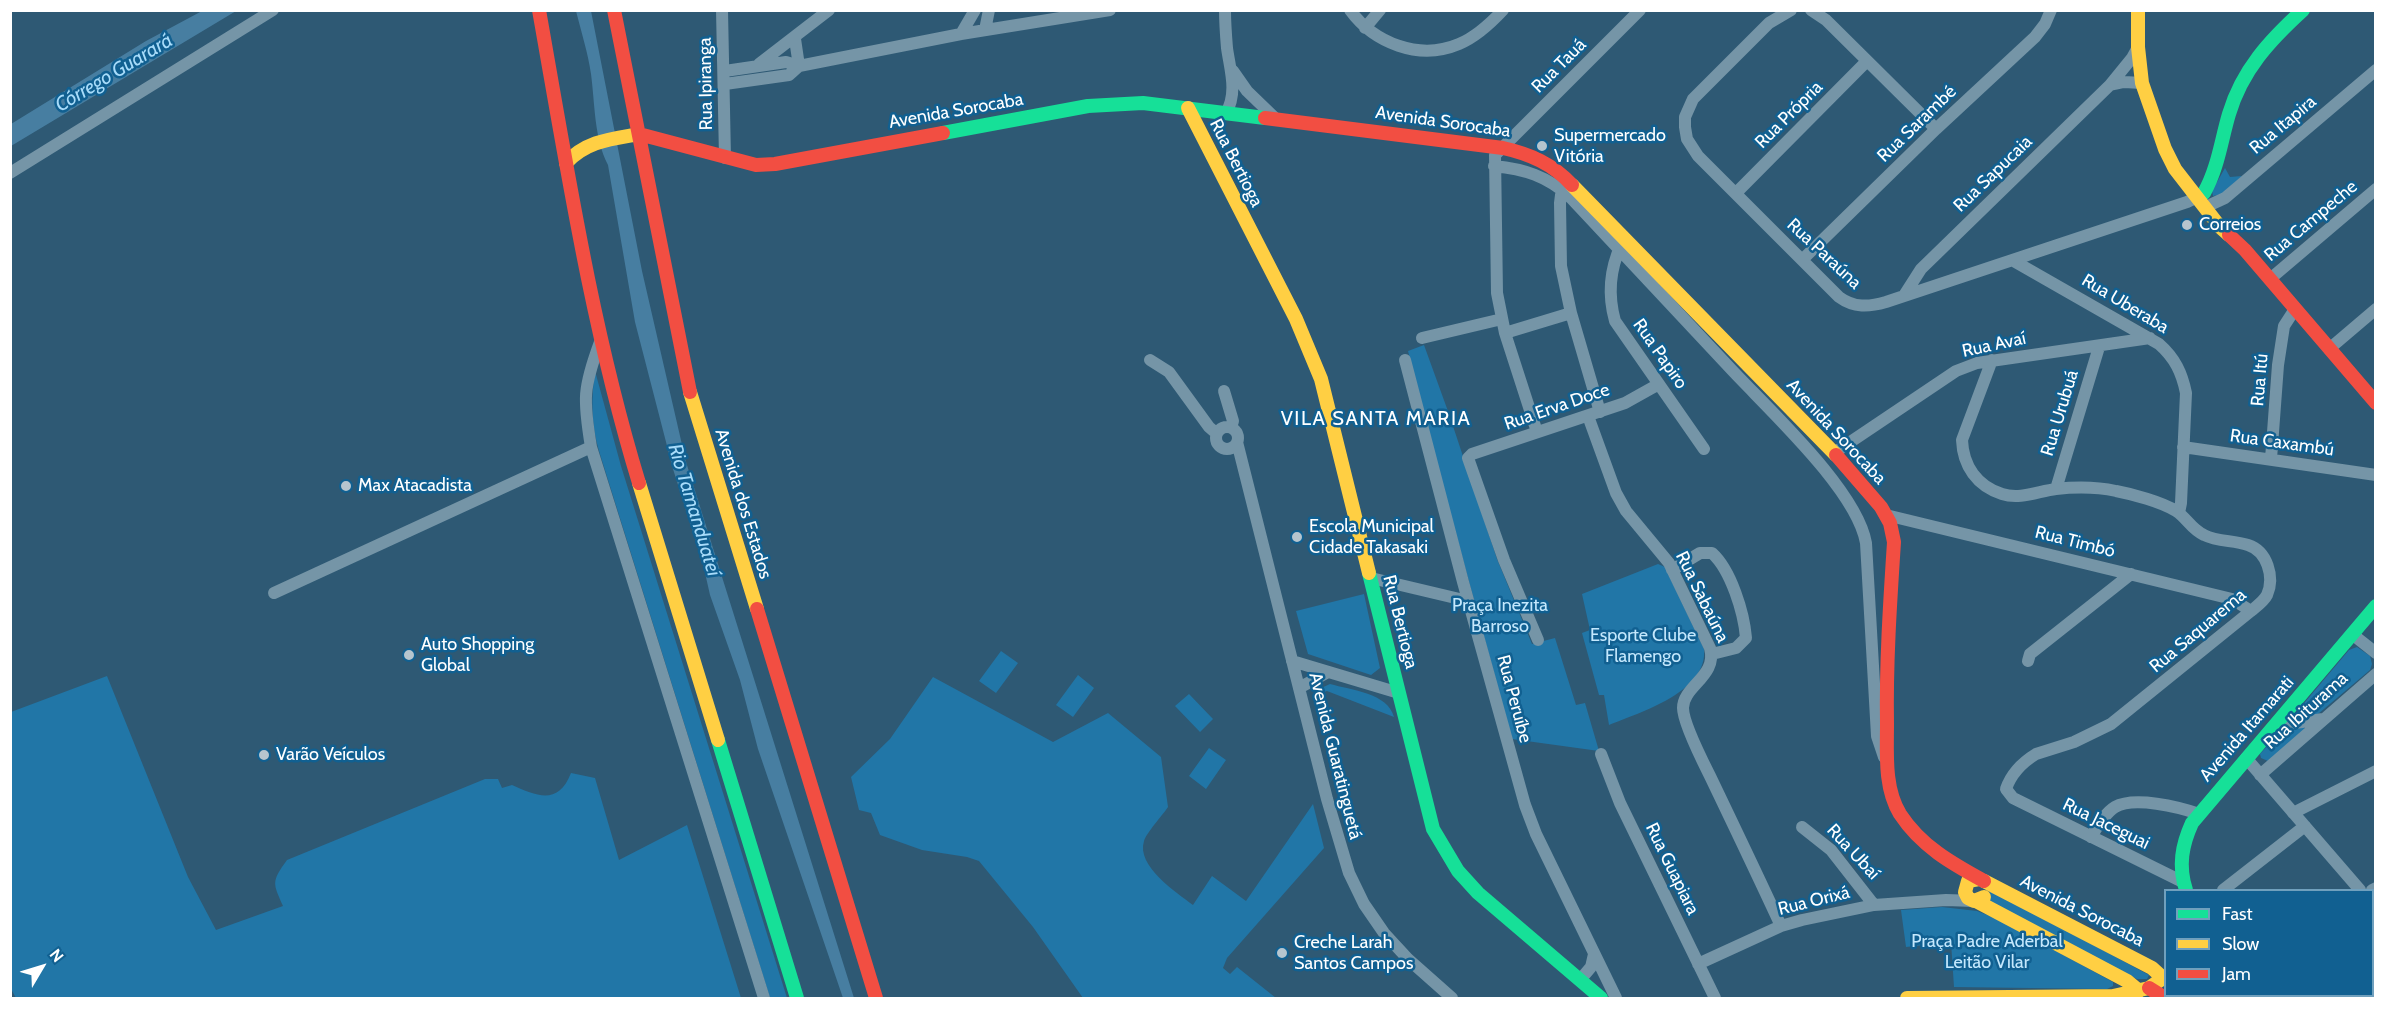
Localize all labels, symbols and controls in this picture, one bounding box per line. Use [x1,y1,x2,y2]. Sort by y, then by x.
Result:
water label: Córrego Guarará [51,29,177,117]
street label: Rua Tauá [1527,34,1591,98]
street label: Rua Ipiranga [694,37,718,131]
street label: Rua Própria [1751,77,1827,153]
street label: Rua Sarambé [1873,81,1961,167]
street label: Avenida Sorocaba [887,89,1025,133]
street label: Rua Itapira [2245,91,2321,159]
street label: Avenida Sorocaba [1374,102,1512,142]
street label: Rua Bertioga [1205,115,1267,211]
place label: Supermercado Vitória [1554,125,1666,168]
street label: Rua Sapucaia [1949,131,2037,217]
marker: Supermercado Vitória [1535,139,1549,153]
street label: Rua Campeche [2260,176,2362,266]
street label: Rua Paraúna [1782,214,1866,294]
place label: Correios [2199,214,2261,236]
marker: Correios [2180,218,2194,232]
street label: Rua Uberaba [2078,270,2172,338]
street label: Rua Papiro [1628,315,1692,393]
street label: Rua Avaí [1960,328,2028,362]
street label: Rua Itú [2247,353,2273,407]
street label: Rua Urubuá [2037,367,2083,459]
street label: Avenida Sorocaba [1782,375,1890,489]
street label: Rua Erva Doce [1502,379,1612,435]
district label: VILA SANTA MARIA [1281,407,1471,431]
street label: Rua Caxambú [2229,425,2335,461]
street label: Avenida dos Estados [710,426,776,582]
water label: Rio Tamanduateí [662,441,726,579]
place label: Max Atacadista [358,475,472,497]
marker: Max Atacadista [339,479,353,493]
place label: Escola Municipal Cidade Takasaki [1309,516,1434,558]
street label: Rua Timbó [2033,522,2117,562]
marker: Escola Municipal Cidade Takasaki [1290,530,1304,544]
street label: Rua Sabaúna [1671,548,1733,646]
street label: Rua Bertioga [1378,573,1422,671]
street label: Rua Saquarema [2145,584,2251,678]
park label: Praça Inezita Barroso [1452,595,1548,638]
park label: Esporte Clube Flamengo [1590,625,1696,668]
place label: Auto Shopping Global [421,634,534,676]
marker: Auto Shopping Global [402,648,416,662]
street label: Rua Peruíbe [1492,653,1536,745]
street label: Rua Ibiturama [2260,668,2352,754]
street label: Avenida Guaratinguetá [1304,670,1366,842]
street label: Avenida Itamarati [2195,672,2299,786]
place label: Varão Veículos [276,744,385,766]
marker: Varão Veículos [257,748,271,762]
street label: Rua Jaceguai [2059,794,2153,854]
street label: Rua Guapiara [1640,820,1704,918]
street label: Rua Ubaí [1822,820,1884,884]
street label: Avenida Sorocaba [2016,870,2148,952]
street label: Rua Orixá [1776,882,1852,920]
legend [2164,889,2374,997]
text: Fast [2222,903,2253,925]
park label: Praça Padre Aderbal Leitão Vilar [1911,931,2063,974]
place label: Creche Larah Santos Campos [1294,932,1413,974]
text: Slow [2222,933,2259,955]
north arrow [12,937,72,997]
text: N [46,945,68,966]
marker: Creche Larah Santos Campos [1275,946,1289,960]
text: Jam [2222,963,2251,985]

